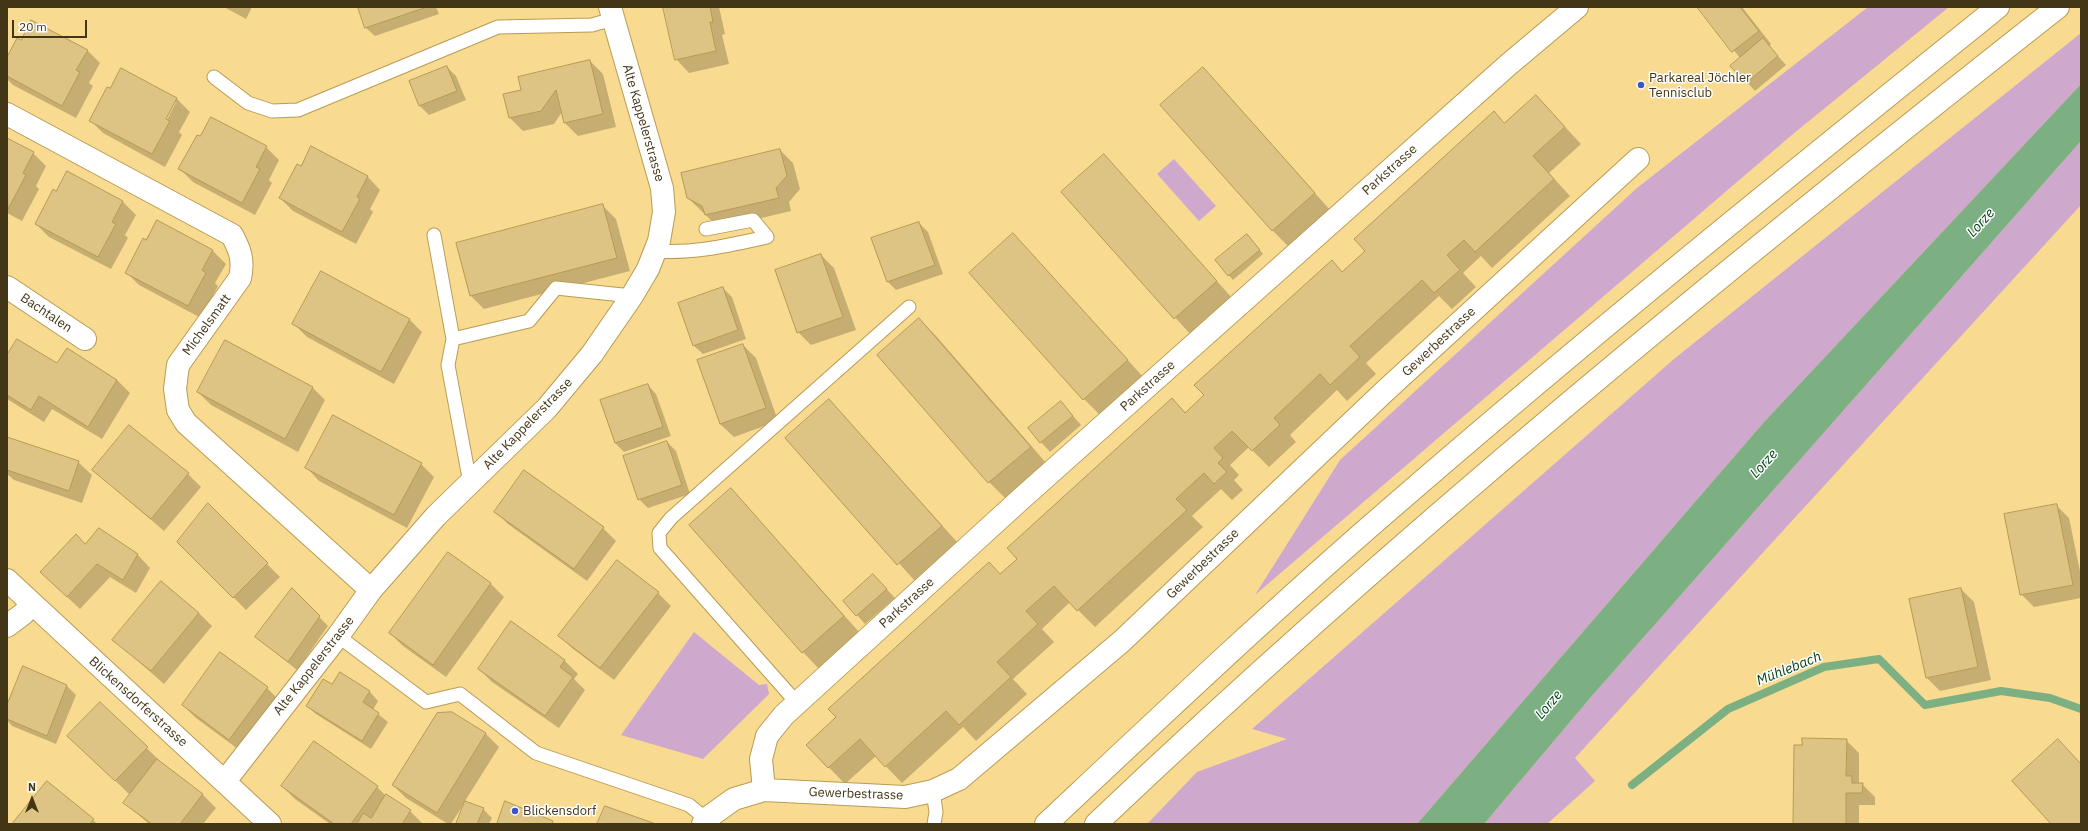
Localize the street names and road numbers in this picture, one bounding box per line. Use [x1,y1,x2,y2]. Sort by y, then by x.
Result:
street label: Alte Kappelerstrasse [619,63,667,183]
street label: Parkstrasse [1359,141,1421,199]
street label: Bachtalen [17,290,75,336]
street label: Michelsmatt [180,291,234,359]
street label: Gewerbestrasse [1399,304,1479,380]
street label: Parkstrasse [1117,357,1179,415]
street label: Alte Kappelerstrasse [480,375,576,473]
street label: Gewerbestrasse [1163,525,1243,603]
street label: Parkstrasse [876,574,938,632]
street label: Alte Kappelerstrasse [270,613,358,719]
street label: Blickensdorferstrasse [86,654,190,750]
street label: Gewerbestrasse [808,785,904,803]

